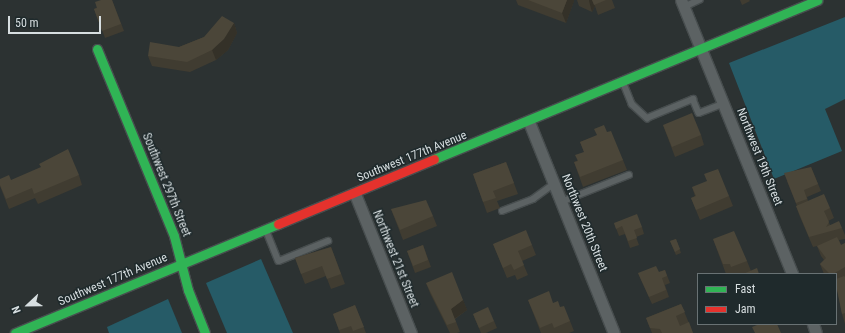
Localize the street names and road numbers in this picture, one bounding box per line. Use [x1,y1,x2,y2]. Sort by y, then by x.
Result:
street label: Northwest 19th Street [733,106,785,208]
street label: Southwest 177th Avenue [355,128,469,186]
street label: Southwest 297th Street [139,131,193,239]
street label: Northwest 20th Street [558,172,610,274]
street label: Northwest 21st Street [369,208,421,310]
street label: Southwest 177th Avenue [56,251,170,309]

